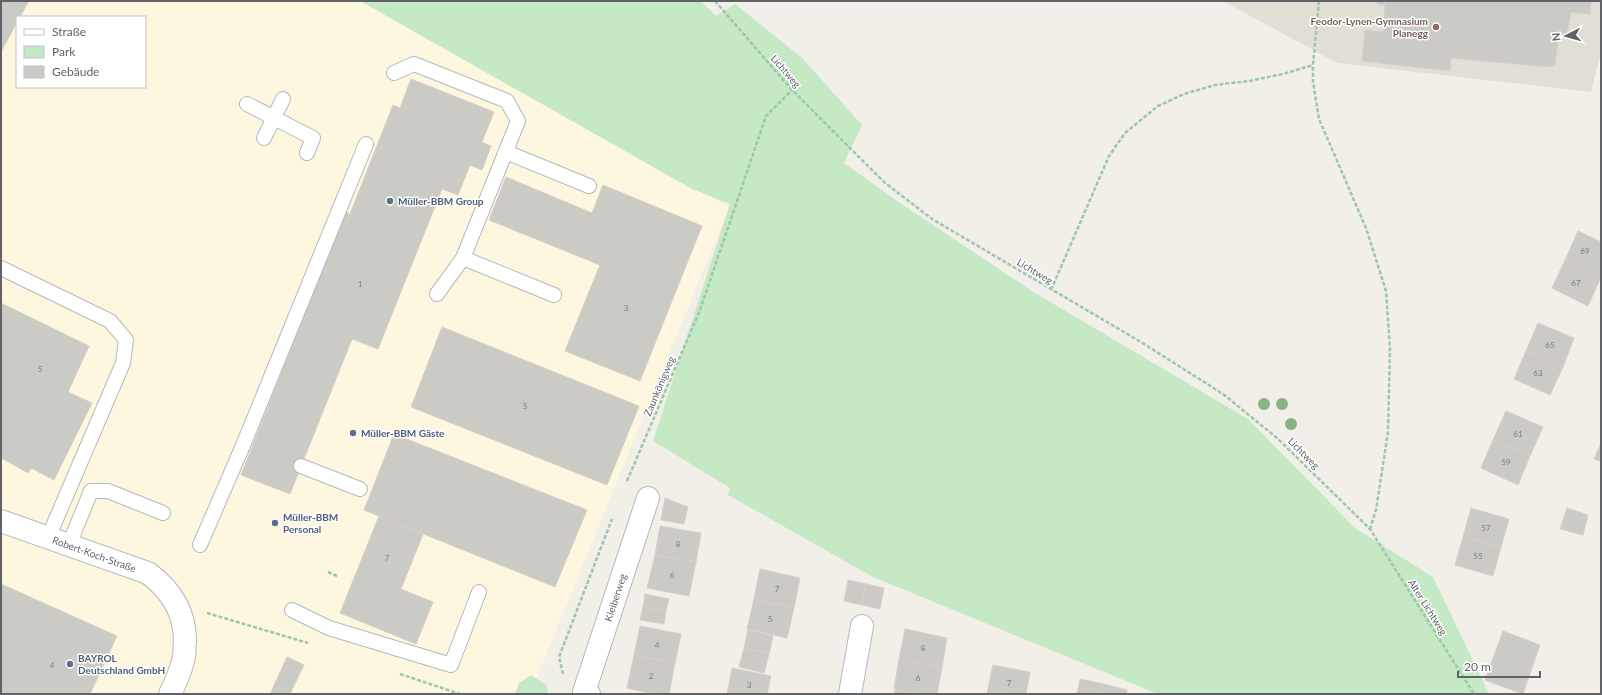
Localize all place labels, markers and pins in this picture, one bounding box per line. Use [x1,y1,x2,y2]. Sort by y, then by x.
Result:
place label: Feodor-Lynen-Gymnasium Planegg [1311,15,1429,39]
marker: Feodor-Lynen-Gymnasium Planegg [1431,22,1441,32]
place label: Müller-BBM Group [398,195,484,207]
marker: Müller-BBM Group [385,196,395,206]
place label: Müller-BBM Gäste [361,427,445,439]
marker: Müller-BBM Gäste [348,428,358,438]
place label: Müller-BBM Personal [283,511,338,535]
marker: Müller-BBM Personal [270,518,280,528]
place label: BAYROL Deutschland GmbH [78,652,165,676]
marker: BAYROL Deutschland GmbH [65,659,75,669]

